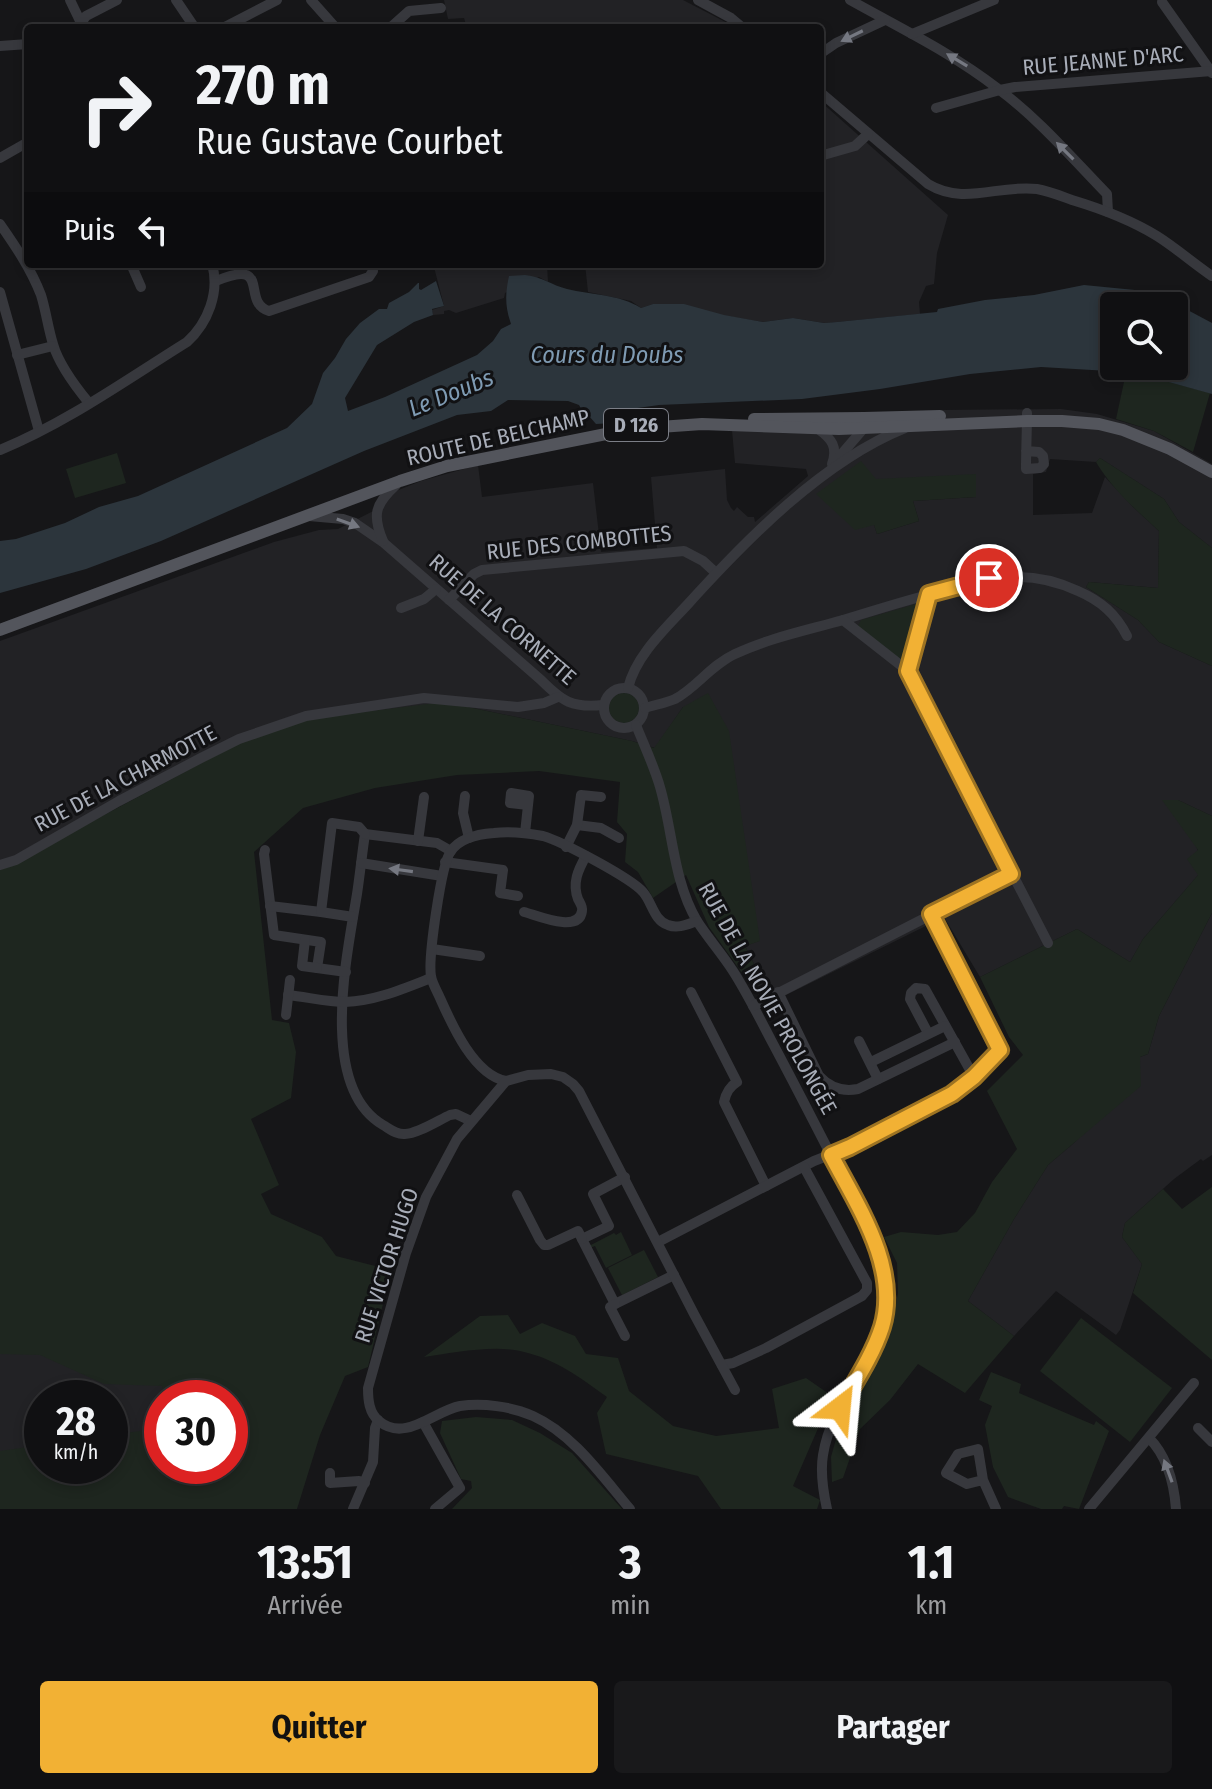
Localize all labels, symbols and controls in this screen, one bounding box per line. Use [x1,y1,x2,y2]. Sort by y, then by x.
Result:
one-way arrow [840,29,864,43]
street label: RUE JEANNE D'ARC [1021,40,1185,81]
text: 270 m [196,52,330,119]
one-way arrow [946,54,968,68]
icon: right [64,56,168,160]
text: Rue Gustave Courbet [196,120,503,164]
one-way arrow [1056,142,1075,161]
icon: left [131,208,175,252]
text: Puis [64,212,115,248]
map controls [1100,292,1188,380]
button: search [1100,292,1188,380]
water label: Cours du Doubs [531,341,683,369]
water label: Le Doubs [405,363,497,423]
street label: ROUTE DE BELCHAMP [404,403,592,472]
road number: D 126 [604,409,668,441]
one-way arrow [336,517,360,529]
street label: RUE DES COMBOTTES [485,519,673,566]
pin [955,544,1023,612]
street label: RUE DE LA CORNETTE [424,548,582,691]
icon: arrive [967,556,1011,600]
street label: RUE DE LA CHARMOTTE [30,719,221,838]
one-way arrow [388,863,413,876]
street label: RUE DE LA NOVIE PROLONGÉE [693,878,843,1119]
street label: RUE VICTOR HUGO [349,1184,424,1346]
position arrow [798,1366,882,1450]
speed limit sign: 30 [144,1380,248,1484]
text: 28 [56,1398,96,1446]
text: km/h [54,1440,98,1464]
one-way arrow [1161,1459,1174,1483]
text: 13:51 [257,1533,353,1591]
text: 3 [619,1533,642,1591]
text: 1.1 [908,1533,955,1591]
text: Arrivée [267,1590,343,1621]
text: min [610,1590,651,1621]
text: km [915,1590,947,1621]
button: Quitter [40,1681,598,1773]
button: Partager [614,1681,1172,1773]

